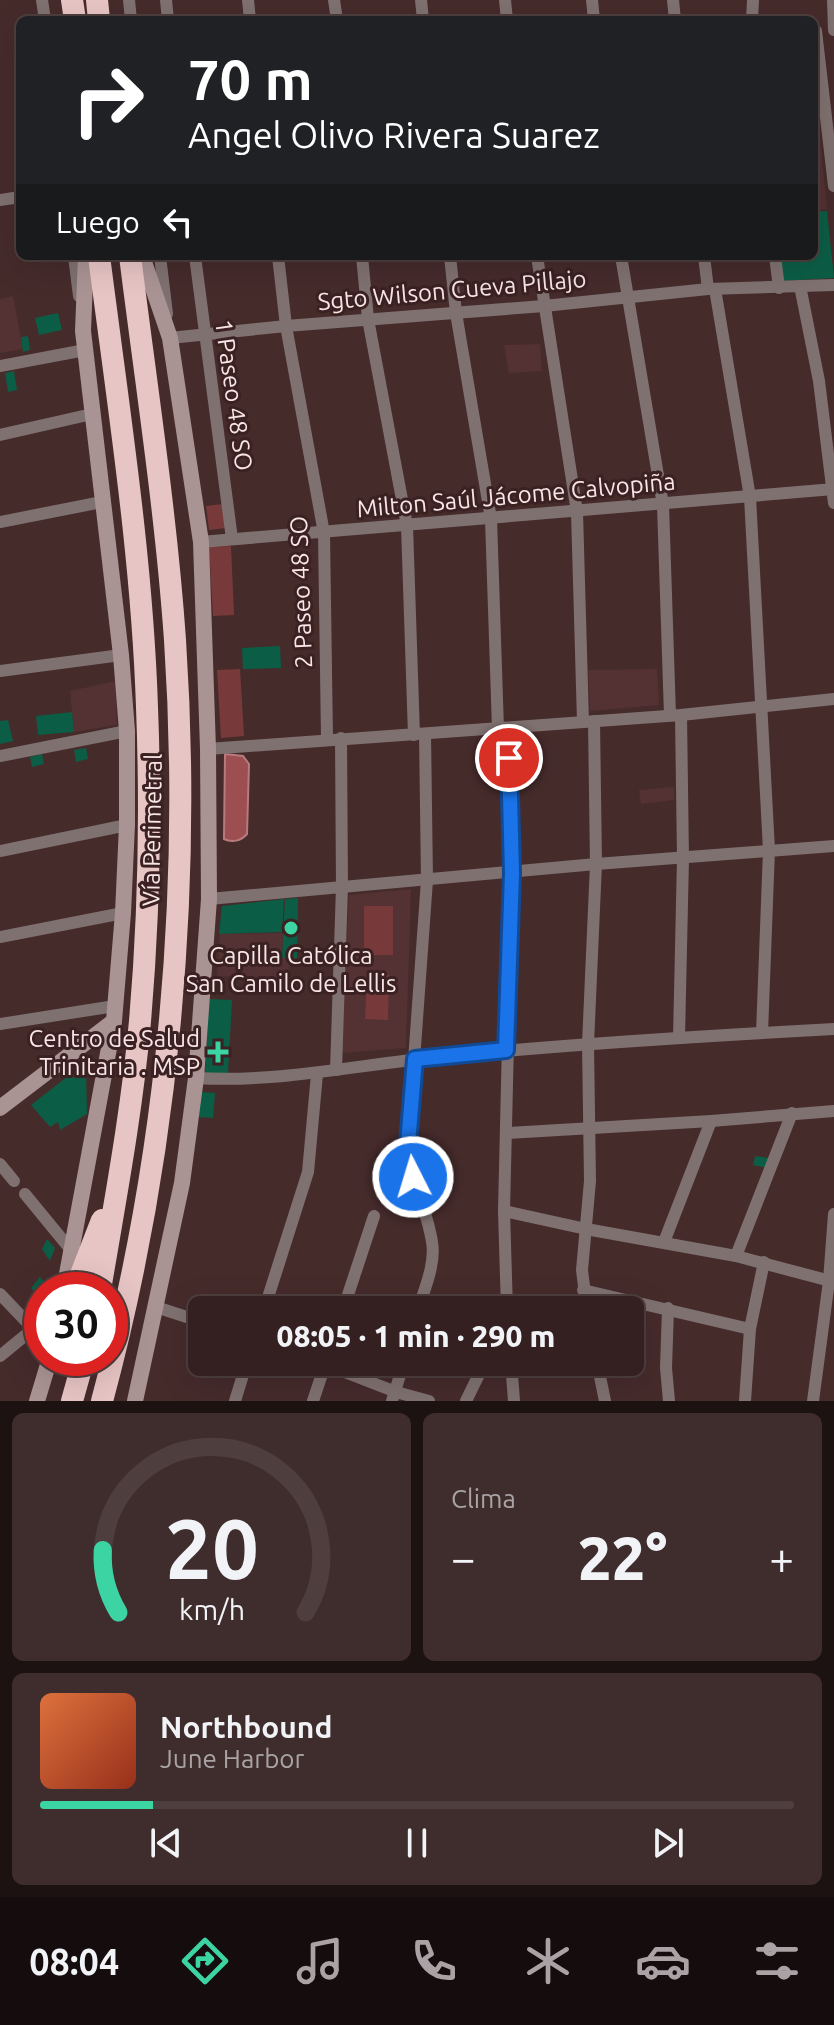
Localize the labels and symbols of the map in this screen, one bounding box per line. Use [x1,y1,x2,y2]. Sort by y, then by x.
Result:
street label: Sgto Wilson Cueva Pillajo [316,265,588,315]
street label: 1 Paseo 48 SO [210,318,258,472]
street label: Milton Saúl Jácome Calvopiña [356,468,676,522]
street label: 2 Paseo 48 SO [285,515,317,669]
pin [475,724,543,792]
street label: Vía Perimetral [137,753,167,907]
marker: Capilla Católica San Camilo de Lellis [282,919,300,937]
place label: Capilla Católica San Camilo de Lellis [186,942,396,997]
place label: Centro de Salud Trinitaria . MSP [29,1025,200,1080]
marker: Centro de Salud Trinitaria . MSP [207,1041,229,1063]
position arrow [371,1135,455,1219]
speed limit sign: 30 [24,1272,128,1376]

